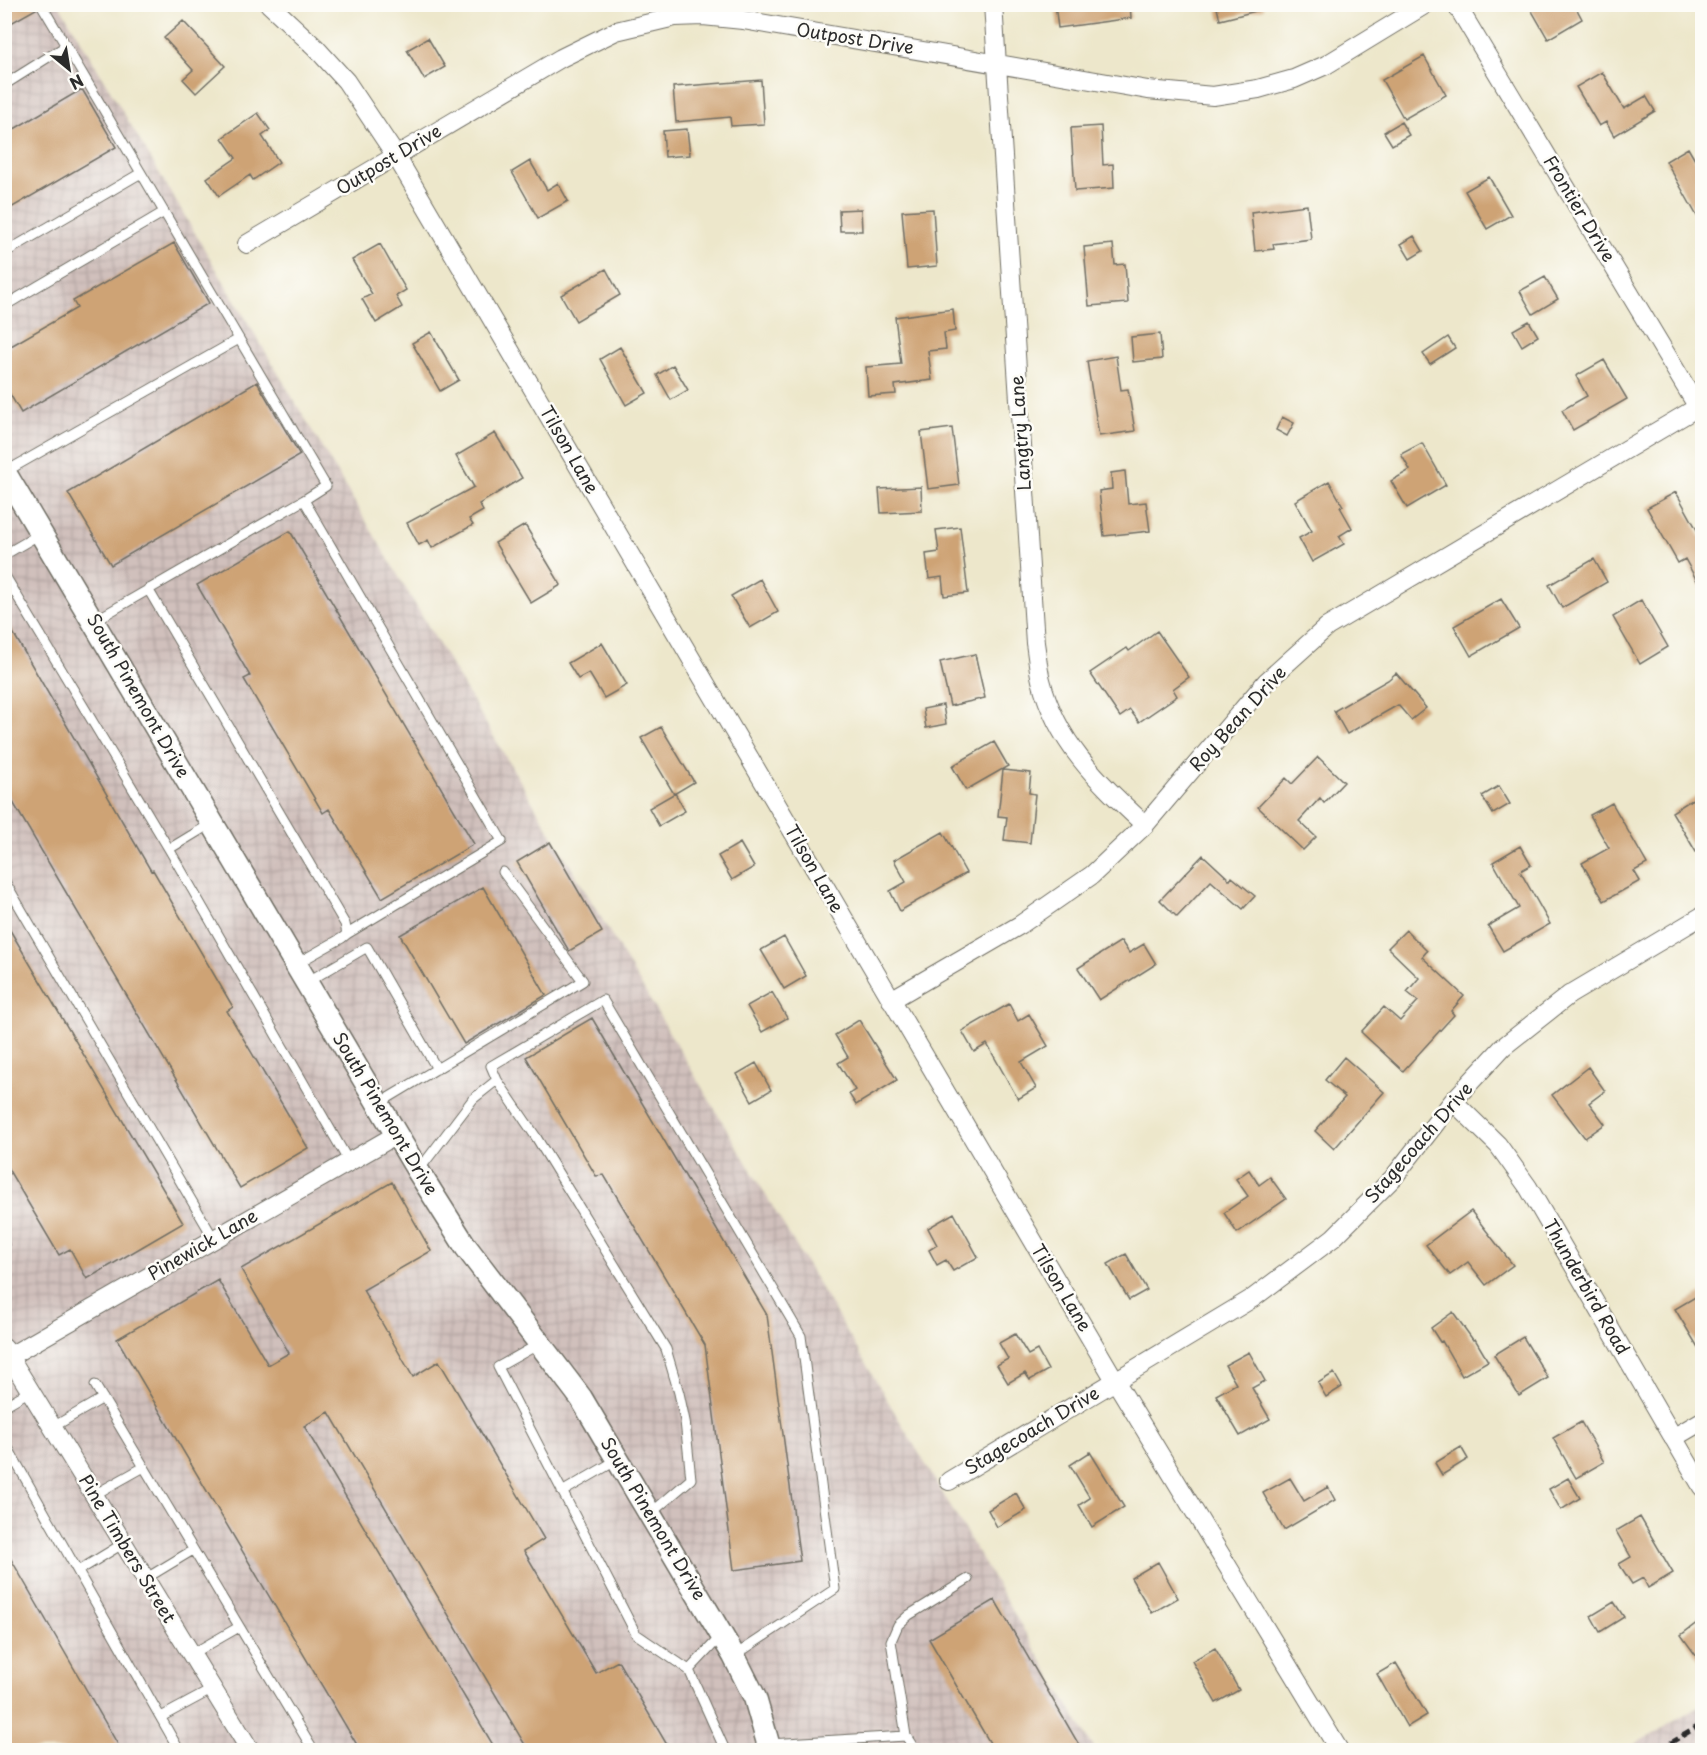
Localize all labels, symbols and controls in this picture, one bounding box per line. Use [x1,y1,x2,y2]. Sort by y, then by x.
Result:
street label: Outpost Drive [795,15,916,60]
north arrow [39,39,99,99]
text: N [66,69,88,96]
street label: Outpost Drive [330,117,446,201]
street label: Frontier Drive [1538,150,1623,267]
street label: Langtry Lane [1002,374,1037,492]
street label: Tilson Lane [534,400,607,499]
street label: South Pinemont Drive [81,608,197,782]
street label: Roy Bean Drive [1182,659,1292,777]
street label: Tilson Lane [779,819,852,918]
street label: South Pinemont Drive [327,1027,446,1200]
street label: Stagecoach Drive [1358,1075,1478,1209]
street label: Pinewick Lane [142,1201,262,1286]
street label: Thunderbird Road [1538,1214,1637,1359]
street label: Tilson Lane [1025,1238,1099,1336]
street label: Stagecoach Drive [959,1379,1104,1481]
street label: South Pinemont Drive [595,1432,714,1605]
street label: Pine Timbers Street [73,1469,183,1628]

